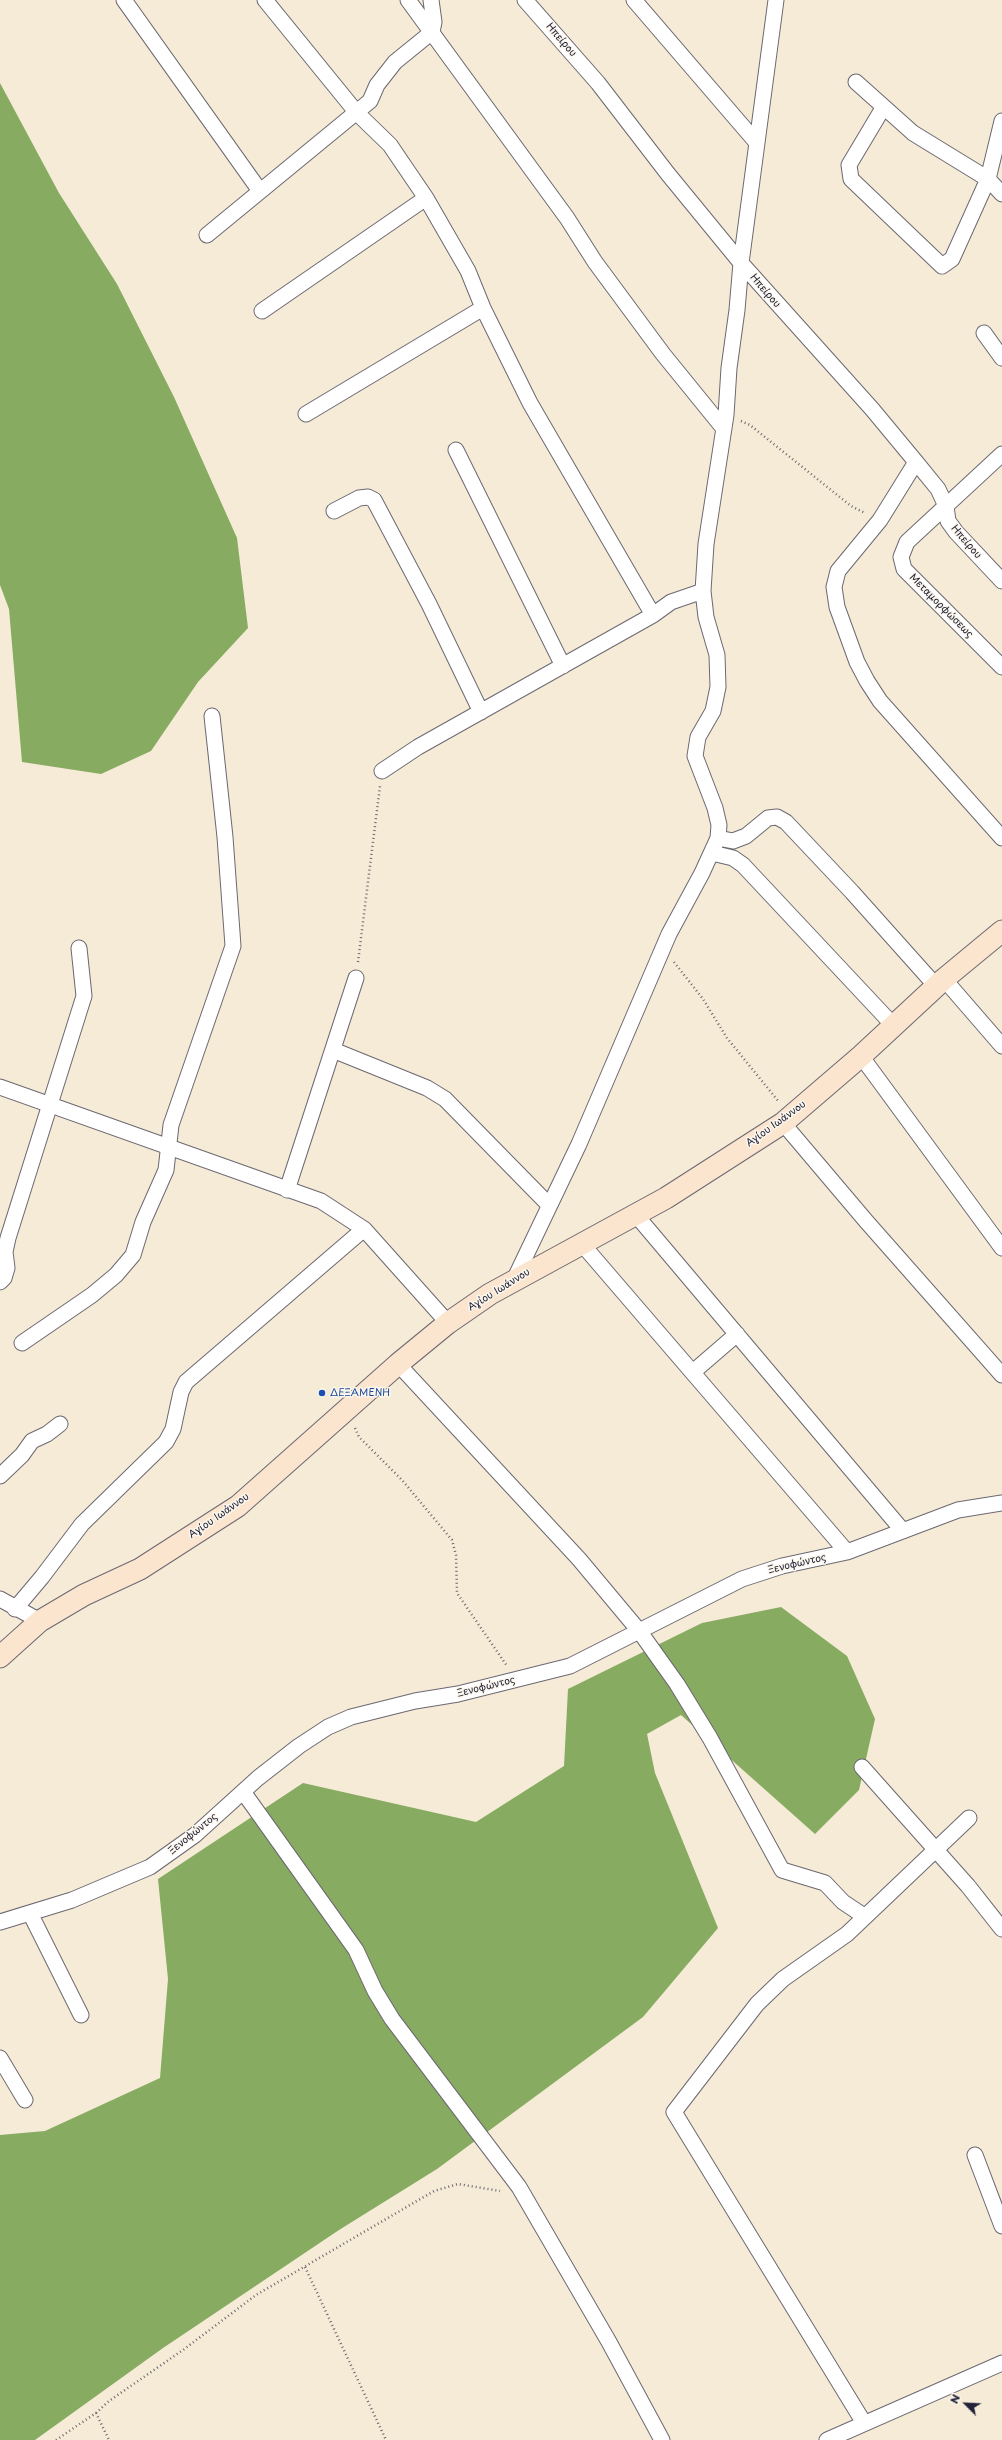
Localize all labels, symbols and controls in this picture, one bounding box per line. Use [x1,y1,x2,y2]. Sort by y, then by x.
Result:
street label: Ηπείρου [543,21,579,59]
street label: Ηπείρου [747,272,783,310]
street label: Ηπείρου [948,523,984,561]
street label: Μεταμορφώσεως [907,572,975,640]
street label: Αγίου Ιωάννου [744,1098,808,1150]
street label: Αγίου Ιωάννου [466,1266,532,1314]
place label: ΔΕΞΑΜΕΝΗ [330,1387,390,1399]
marker: ΔΕΞΑΜΕΝΗ [317,1388,327,1398]
street label: Αγίου Ιωάννου [187,1491,251,1541]
street label: Ξενοφώντος [767,1551,827,1577]
street label: Ξενοφώντος [456,1674,516,1700]
street label: Ξενοφώντος [166,1811,220,1857]
north arrow [946,2384,986,2424]
text: N [945,2391,964,2406]

